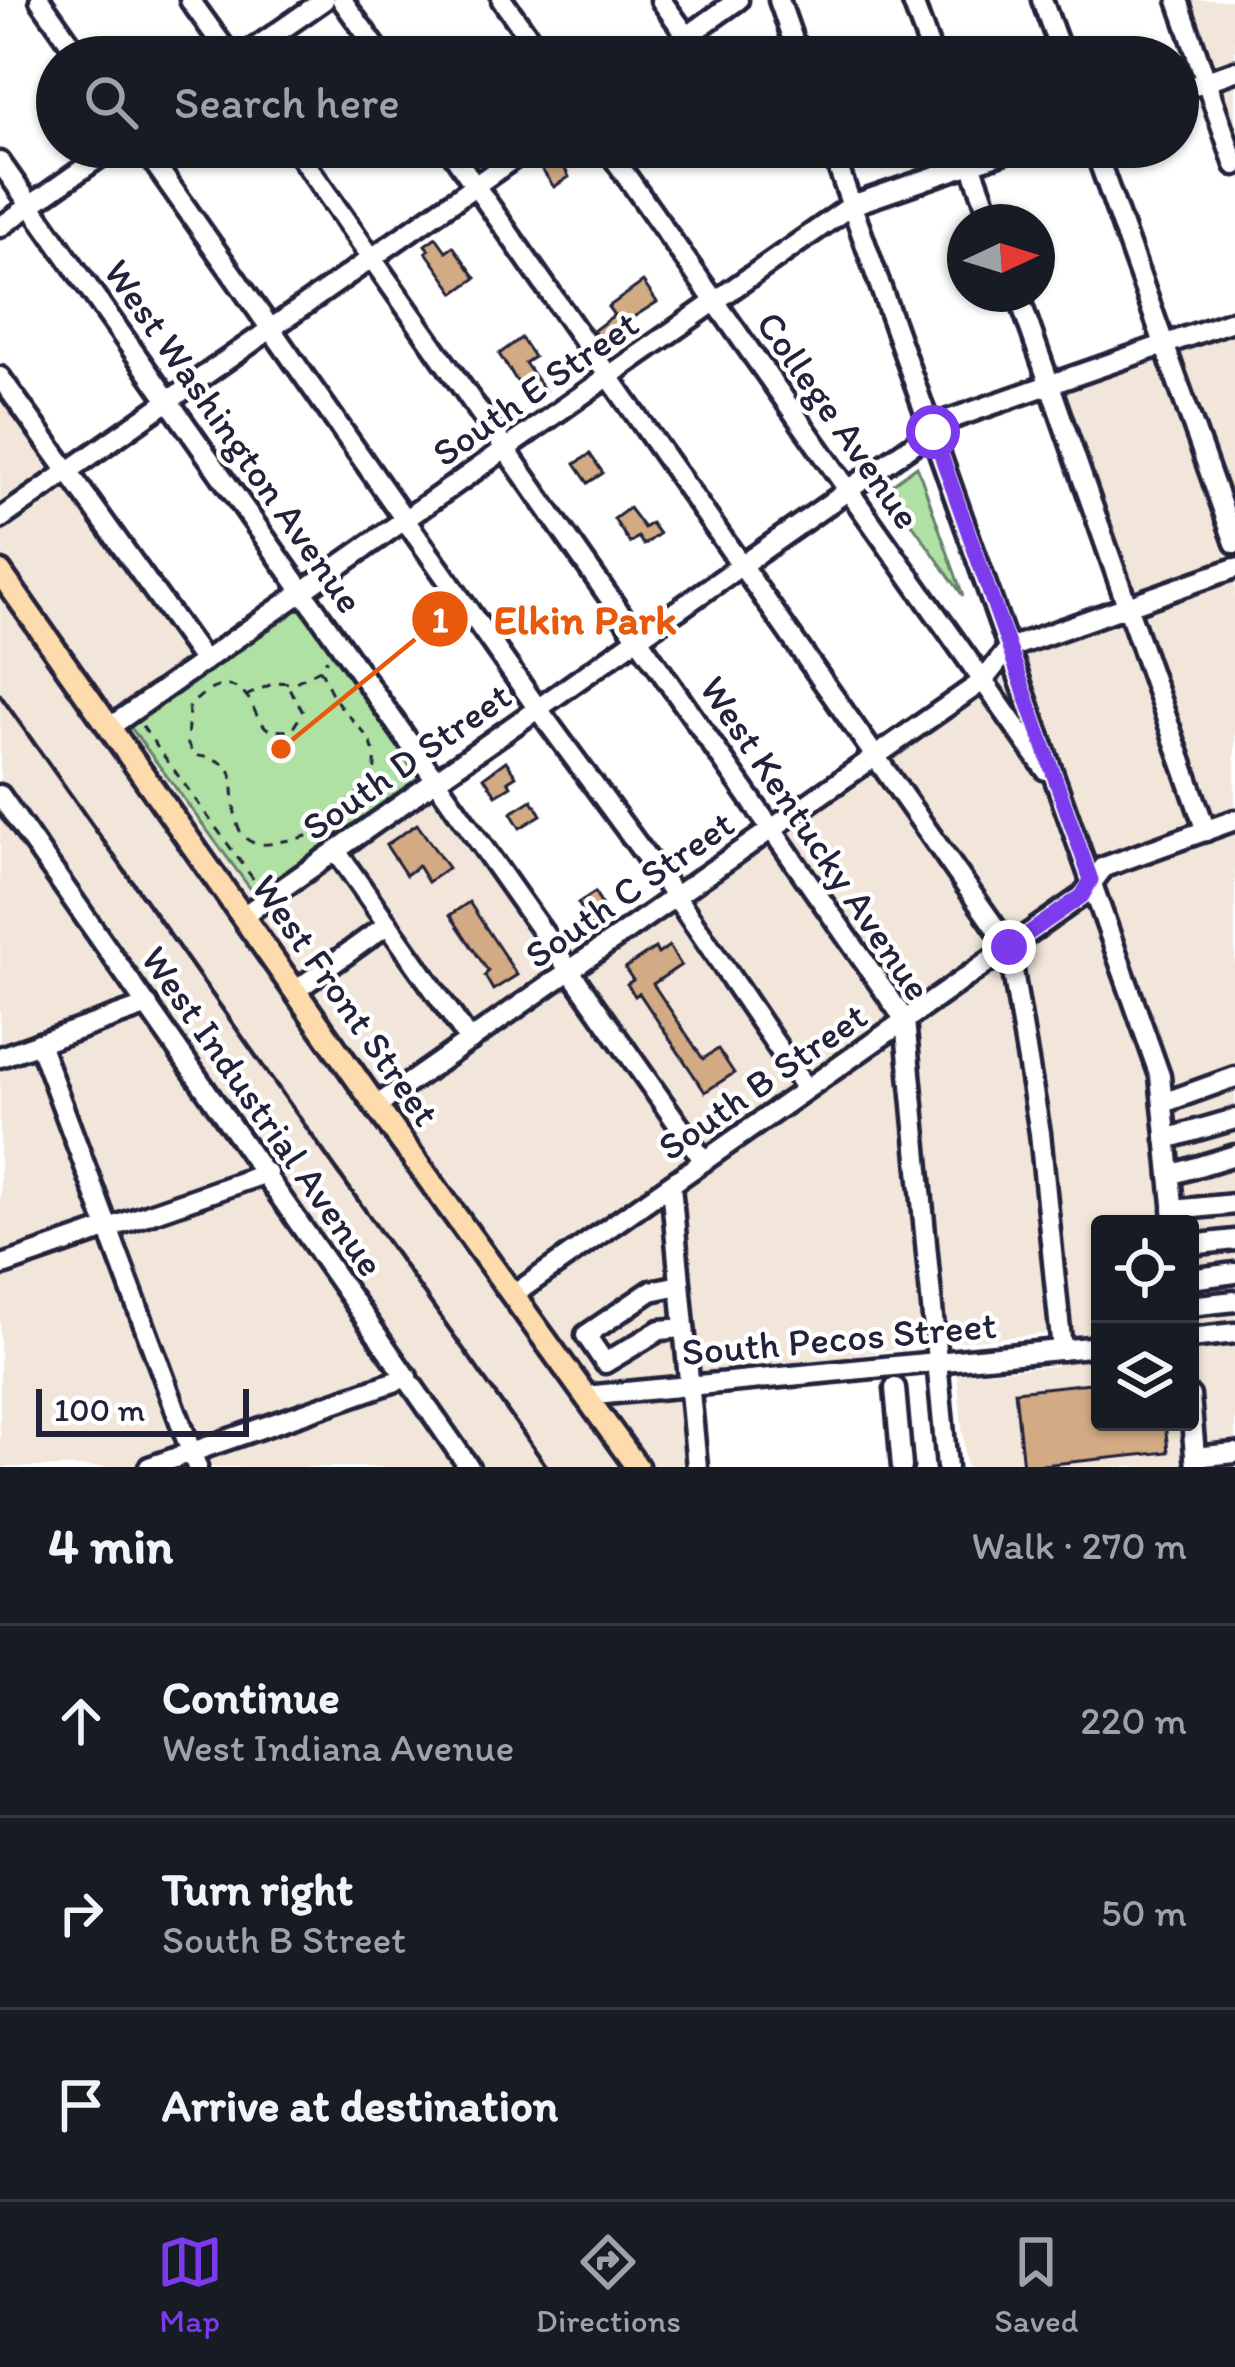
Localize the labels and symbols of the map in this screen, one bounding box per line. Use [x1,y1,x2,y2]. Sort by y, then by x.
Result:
north arrow [947,204,1055,312]
street label: West Washington Avenue [94,250,374,622]
street label: South E Street [423,300,647,476]
street label: College Avenue [747,302,931,538]
route start [906,405,960,459]
callout: Elkin Park [410,580,701,658]
text: Elkin Park [493,594,677,645]
text: 1 [432,598,449,641]
street label: West Kentucky Avenue [690,667,942,1009]
street label: South D Street [293,672,519,850]
street label: South C Street [516,800,742,978]
street label: West Front Street [242,865,450,1135]
route end [982,920,1036,974]
street label: West Industrial Avenue [131,937,395,1285]
street label: South B Street [649,992,875,1170]
street label: South Pecos Street [680,1301,998,1375]
scale bar [36,1383,249,1436]

